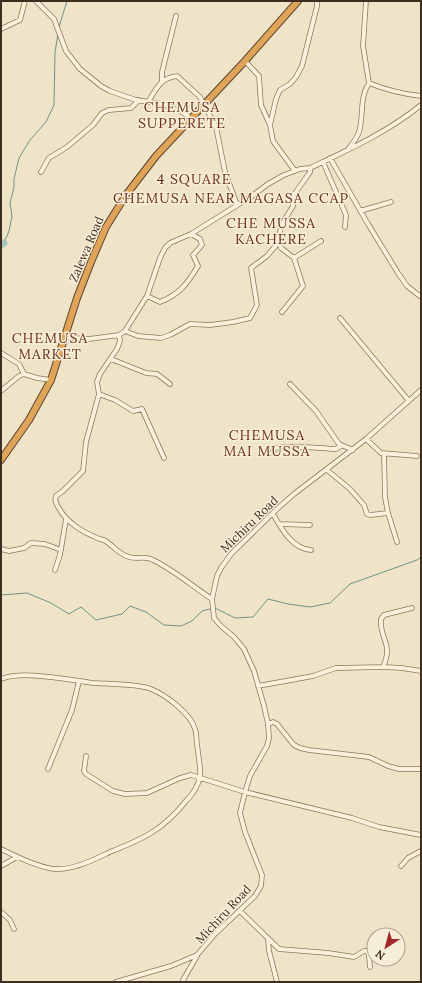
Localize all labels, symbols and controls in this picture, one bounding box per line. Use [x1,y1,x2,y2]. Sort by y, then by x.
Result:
district label: CHEMUSA SUPPERETE [138,98,226,132]
district label: 4 SQUARE [157,170,231,188]
district label: CHEMUSA NEAR MAGASA CCAP [113,189,349,207]
street label: Zalewa Road [65,214,107,284]
district label: CHE MUSSA KACHERE [226,214,316,248]
district label: CHEMUSA MARKET [12,329,88,363]
district label: CHEMUSA MAI MUSSA [223,426,311,460]
street label: Michiru Road [217,493,281,555]
street label: Michiru Road [192,882,254,946]
north arrow [366,927,406,967]
text: N [372,947,388,963]

